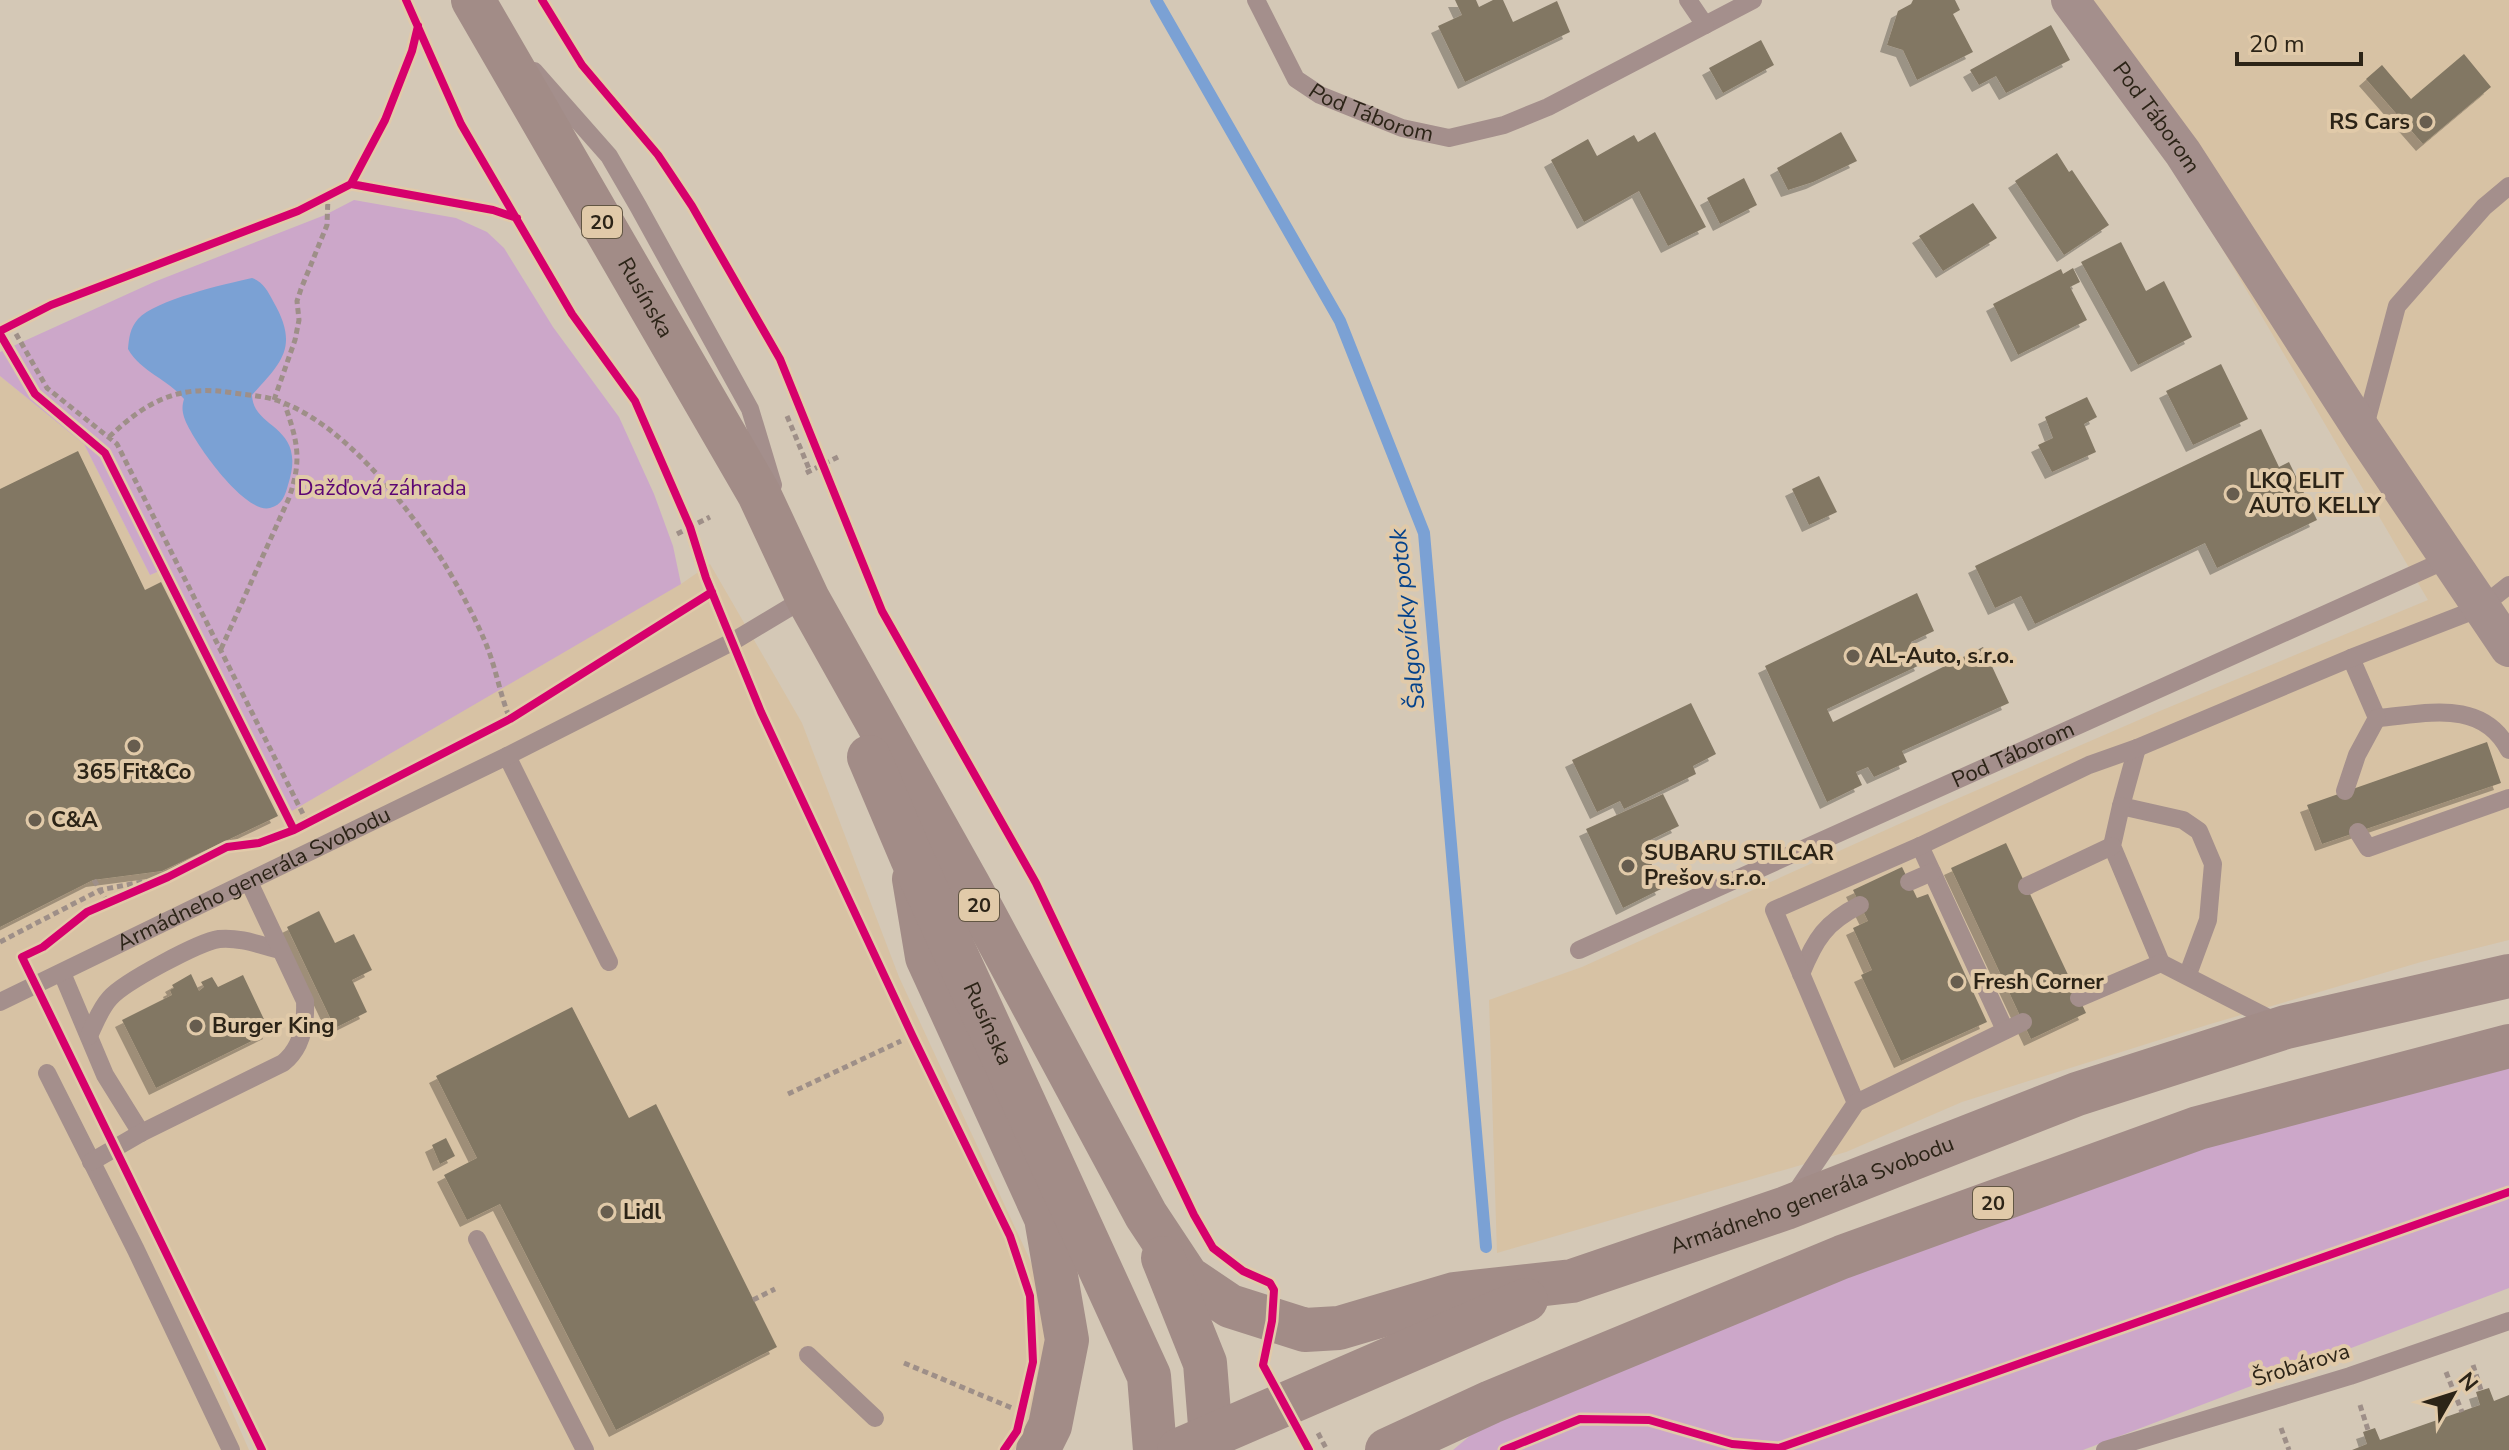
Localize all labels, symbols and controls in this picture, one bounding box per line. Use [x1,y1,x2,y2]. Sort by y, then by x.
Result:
scale bar [2237,16,2361,66]
text: 20 m [2249,28,2305,60]
street label: Pod Táborom [2106,56,2207,179]
street label: Pod Táborom [1302,76,1436,149]
place label: RS Cars [2329,107,2410,137]
marker: RS Cars [2417,113,2435,131]
road number: 20 [582,206,622,238]
street label: Rusínska [610,252,680,343]
place label: LKQ ELIT AUTO KELLY [2249,466,2382,521]
park label: Dažďová záhrada [297,473,467,503]
marker: LKQ ELIT AUTO KELLY [2224,485,2242,503]
water label: Šalgovícky potok [1381,526,1432,711]
place label: AL-Auto, s.r.o. [1869,641,2014,671]
marker: AL-Auto, s.r.o. [1844,647,1862,665]
street label: Pod Táborom [1947,714,2079,795]
marker: 365 Fit&Co [125,737,143,755]
place label: 365 Fit&Co [77,757,191,787]
street label: Armádneho generála Svobodu [112,800,396,958]
place label: C&A [51,805,98,835]
marker: C&A [26,811,44,829]
place label: SUBARU STILCAR Prešov s.r.o. [1644,838,1834,893]
marker: SUBARU STILCAR Prešov s.r.o. [1619,857,1637,875]
road number: 20 [959,889,999,921]
place label: Fresh Corner [1973,967,2104,997]
marker: Fresh Corner [1948,973,1966,991]
street label: Rusínska [956,977,1020,1070]
place label: Burger King [212,1011,334,1041]
marker: Burger King [187,1017,205,1035]
street label: Armádneho generála Svobodu [1666,1129,1959,1261]
road number: 20 [1973,1187,2013,1219]
place label: Lidl [623,1197,661,1227]
marker: Lidl [598,1203,616,1221]
street label: Šrobárova [2249,1336,2353,1394]
north arrow [2413,1354,2493,1434]
text: N [2451,1366,2485,1398]

